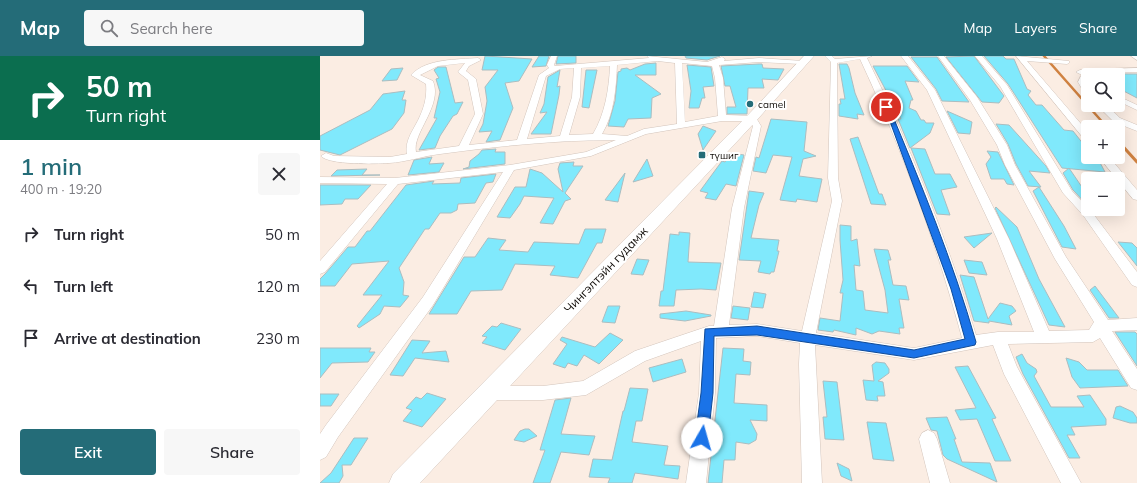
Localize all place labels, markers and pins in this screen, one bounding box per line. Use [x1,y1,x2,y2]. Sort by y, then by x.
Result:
pin [869,90,903,124]
place label: camel [758,98,786,111]
marker: camel [745,99,755,109]
place label: түшиг [710,149,739,162]
marker: түшиг [697,150,707,160]

